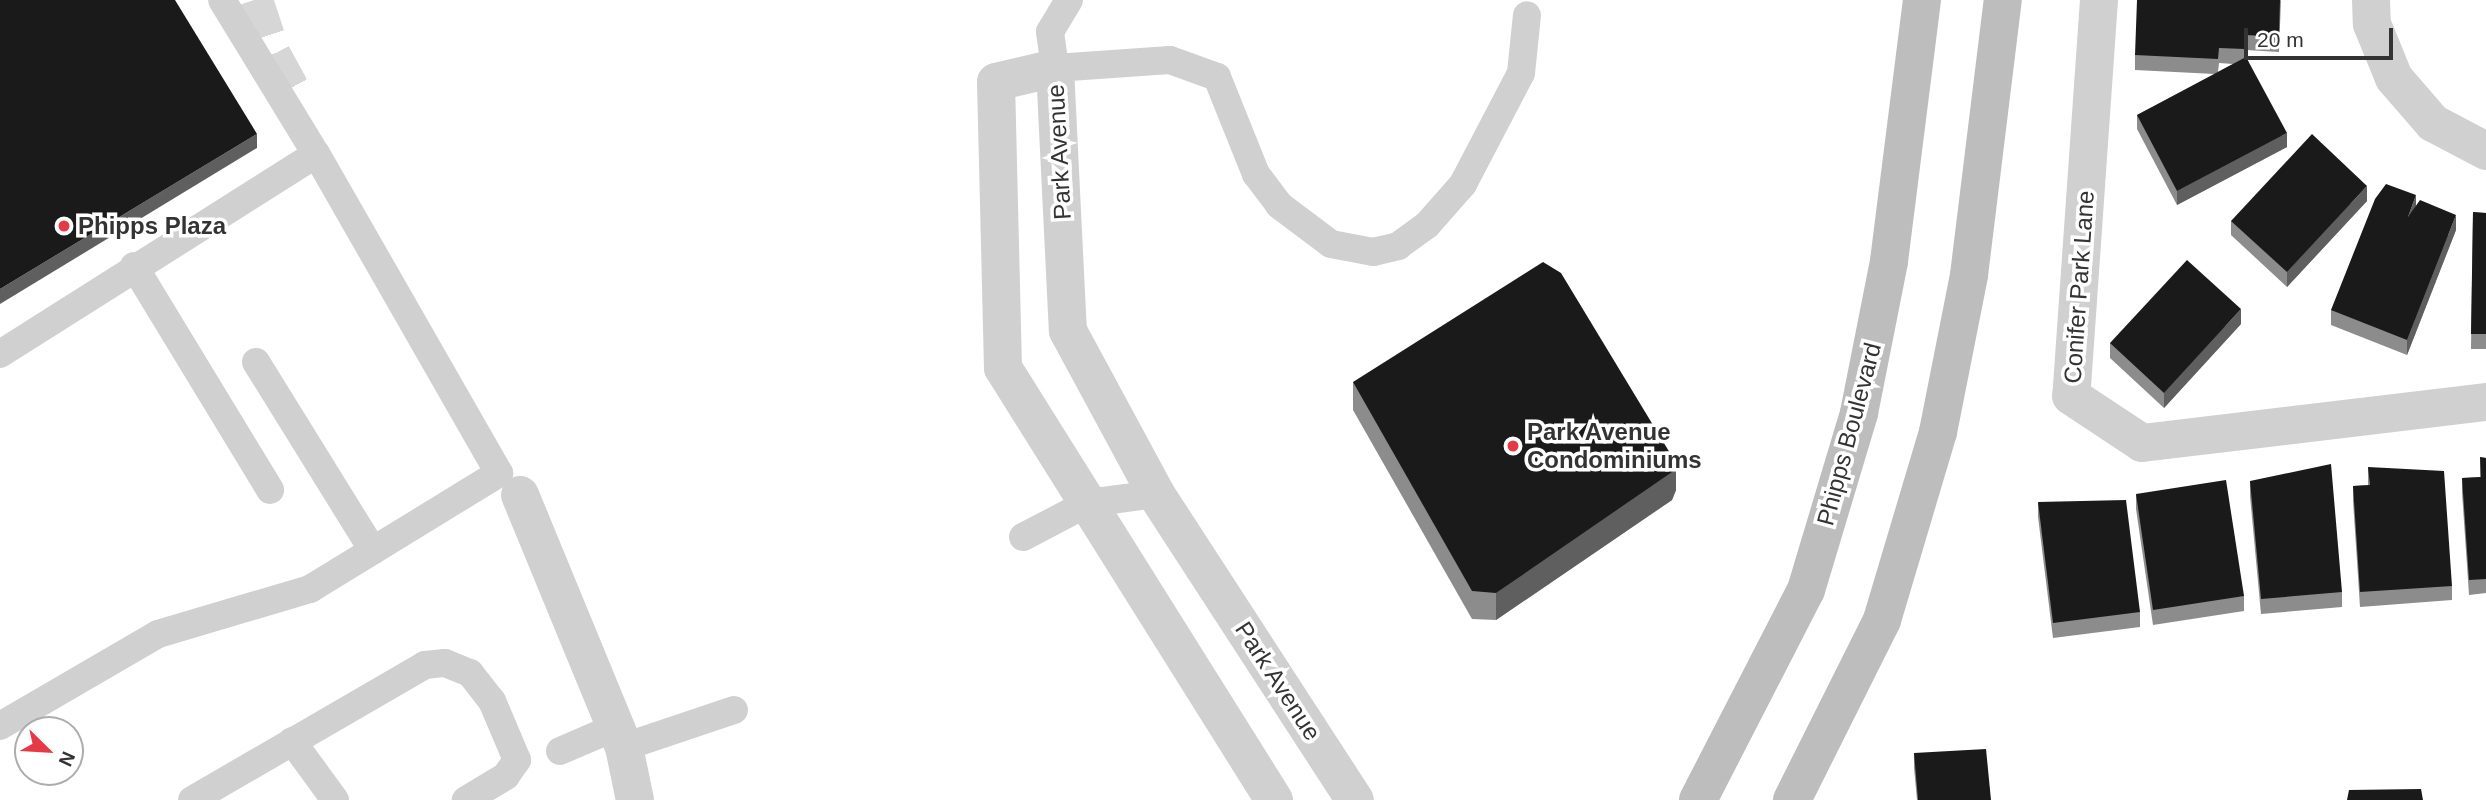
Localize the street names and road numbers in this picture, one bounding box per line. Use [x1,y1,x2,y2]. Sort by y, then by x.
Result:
street label: Park Avenue [1041,83,1077,221]
street label: Conifer Park Lane [2058,190,2100,384]
street label: Phipps Boulevard [1811,339,1887,529]
street label: Park Avenue [1229,616,1327,746]

